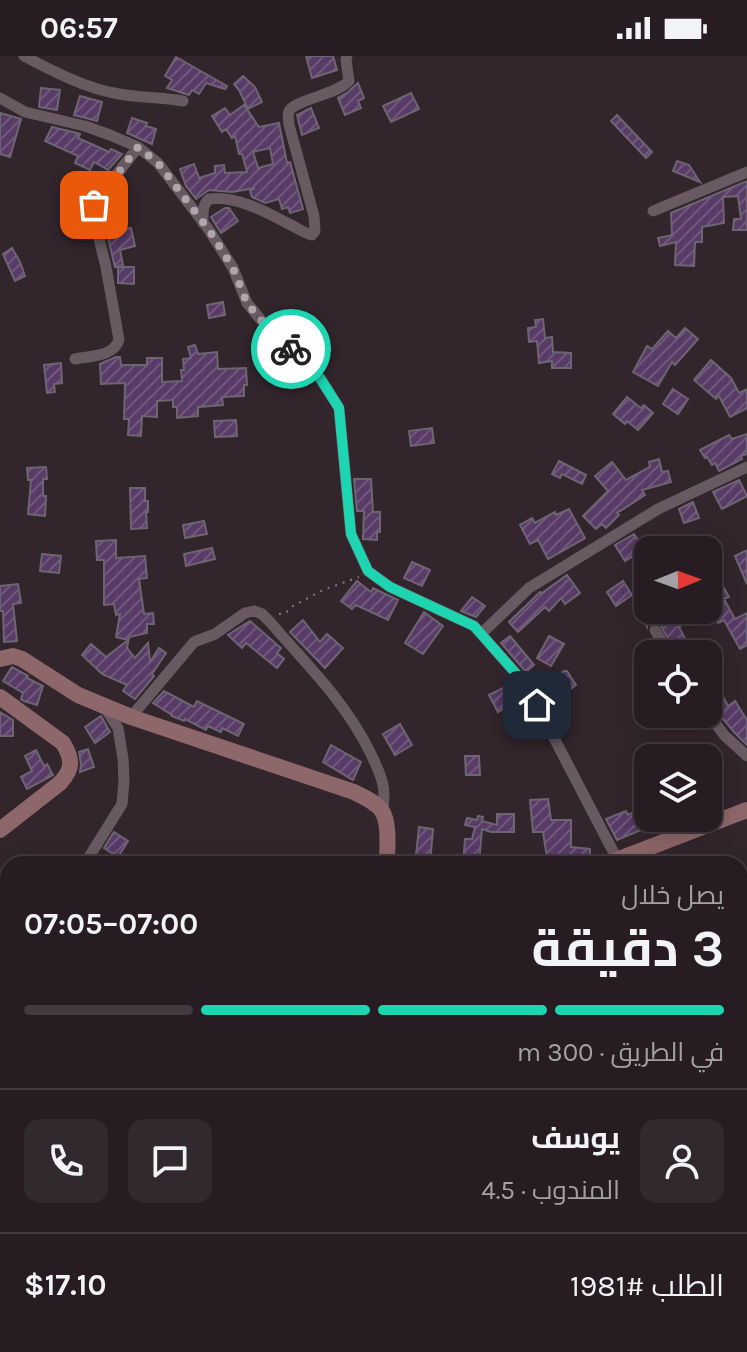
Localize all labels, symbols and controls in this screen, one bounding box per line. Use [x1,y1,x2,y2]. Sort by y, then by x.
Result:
text: 06:57 [40,10,118,46]
pin [60,171,128,239]
icon: bag [72,183,116,227]
courier [251,309,331,389]
icon: bike [269,327,313,371]
north arrow [634,536,722,624]
map controls [634,536,722,832]
button: locate [634,640,722,728]
pin [503,671,571,739]
icon: home [515,683,559,727]
button: layers [634,744,722,832]
text: يصل خلال [621,880,724,911]
text: 07:00–07:05 [24,906,198,942]
text: 3 دقيقة [531,918,724,979]
text: في الطريق · 300 m [517,1037,724,1068]
button: phone [24,1119,108,1203]
button: chat [128,1119,212,1203]
button: person [640,1119,724,1203]
text: يوسف [531,1120,620,1156]
text: المندوب · 4.5 [481,1175,620,1206]
text: $17.10 [24,1267,106,1303]
text: الطلب #1981 [570,1268,724,1304]

